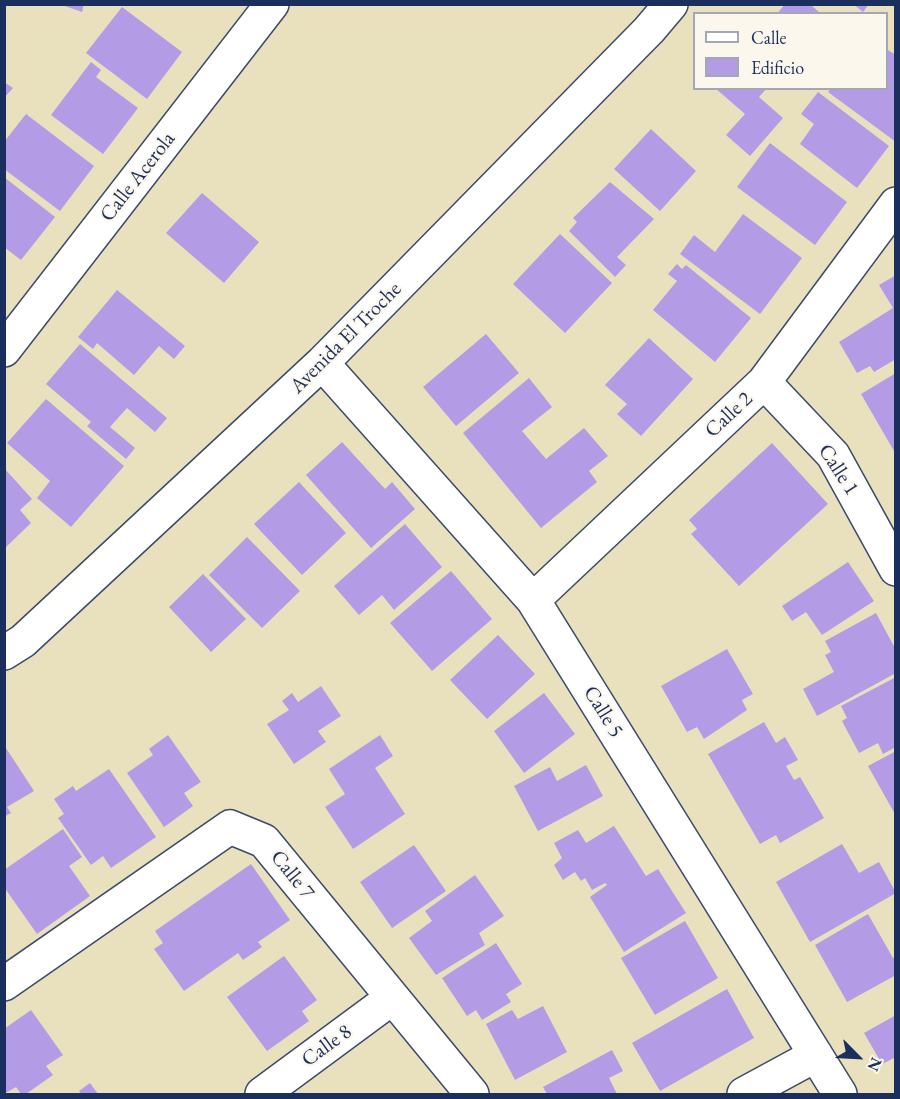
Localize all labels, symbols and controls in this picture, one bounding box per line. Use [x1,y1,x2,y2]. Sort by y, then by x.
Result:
legend [693,12,888,90]
text: Calle [751,26,787,49]
text: Edificio [751,56,804,79]
street label: Calle Acerola [95,127,181,227]
street label: Avenida El Troche [285,277,407,399]
street label: Calle 2 [700,387,758,443]
street label: Calle 1 [812,440,864,500]
street label: Calle 5 [578,682,628,742]
street label: Calle 7 [265,845,319,905]
street label: Calle 8 [297,1019,357,1073]
north arrow [828,1027,888,1087]
text: N [863,1054,887,1075]

